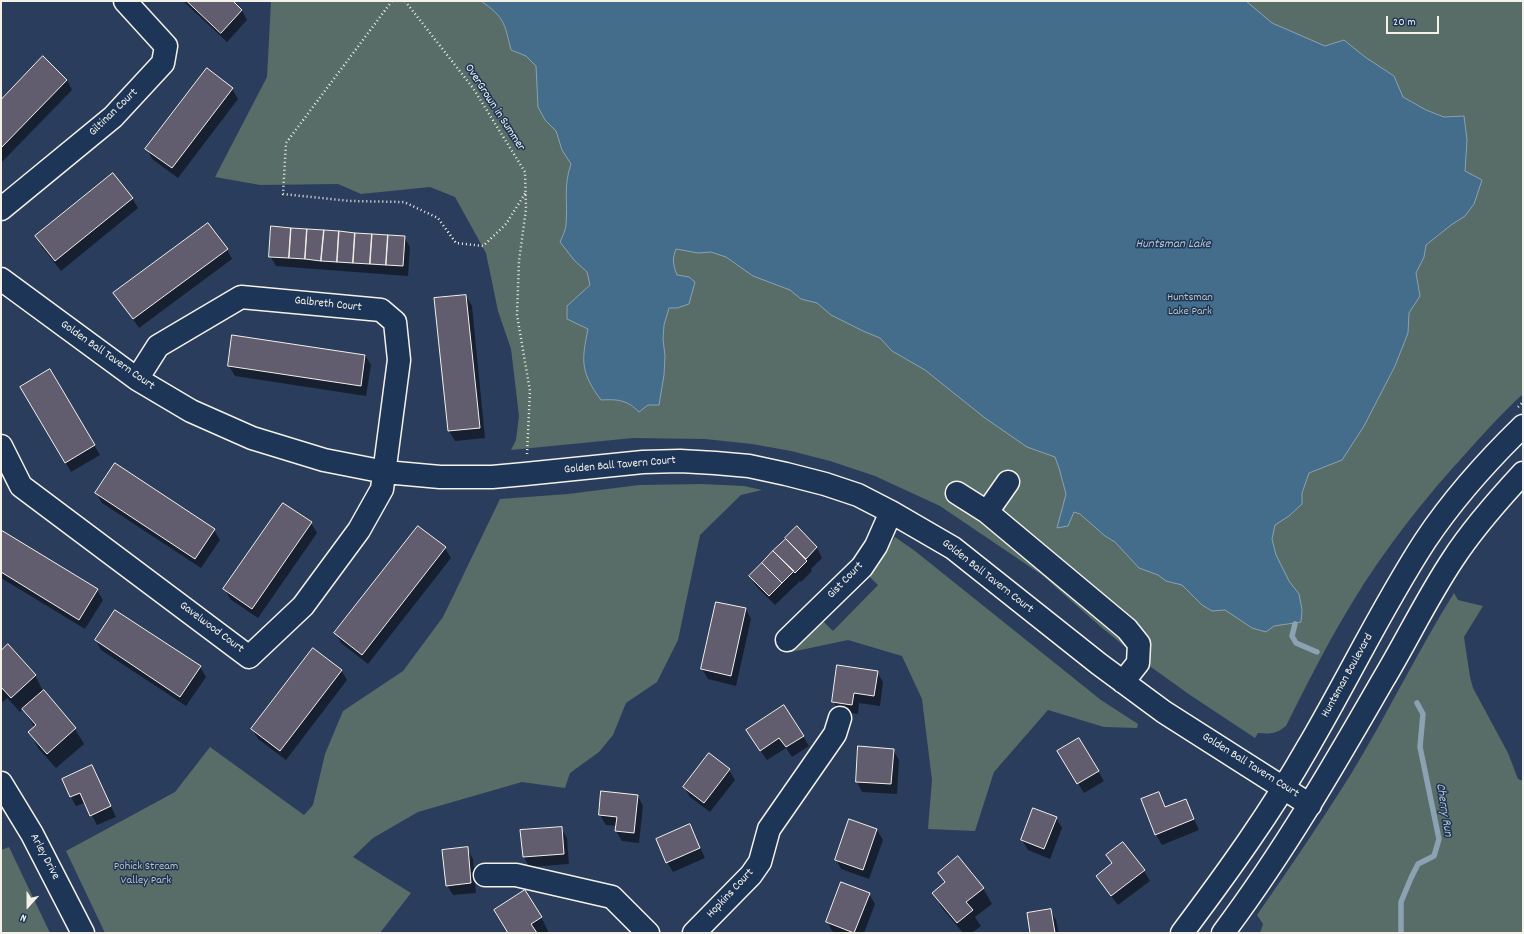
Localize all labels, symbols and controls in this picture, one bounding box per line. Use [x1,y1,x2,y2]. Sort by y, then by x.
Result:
scale bar [1388,8,1441,34]
text: 20 m [1393,14,1416,31]
street label: OverGrown in Summer [461,62,527,154]
street label: Giltinan Court [87,86,141,140]
water label: Huntsman Lake [1135,237,1211,253]
park label: Huntsman Lake Park [1167,291,1213,319]
street label: Galbreth Court [294,294,362,316]
street label: Golden Ball Tavern Court [57,318,157,394]
street label: Golden Ball Tavern Court [564,454,676,478]
street label: Golden Ball Tavern Court [938,537,1036,617]
street label: Gist Court [825,560,867,602]
street label: Gavelwood Court [176,599,246,657]
street label: Huntsman Boulevard [1319,632,1377,720]
street label: Golden Ball Tavern Court [1199,730,1301,802]
water label: Cherry Run [1431,782,1455,838]
street label: Arley Drive [26,832,62,882]
park label: Pohick Stream Valley Park [114,860,178,888]
street label: Hopkins Court [704,866,758,922]
north arrow [8,886,48,926]
text: N [18,909,29,926]

